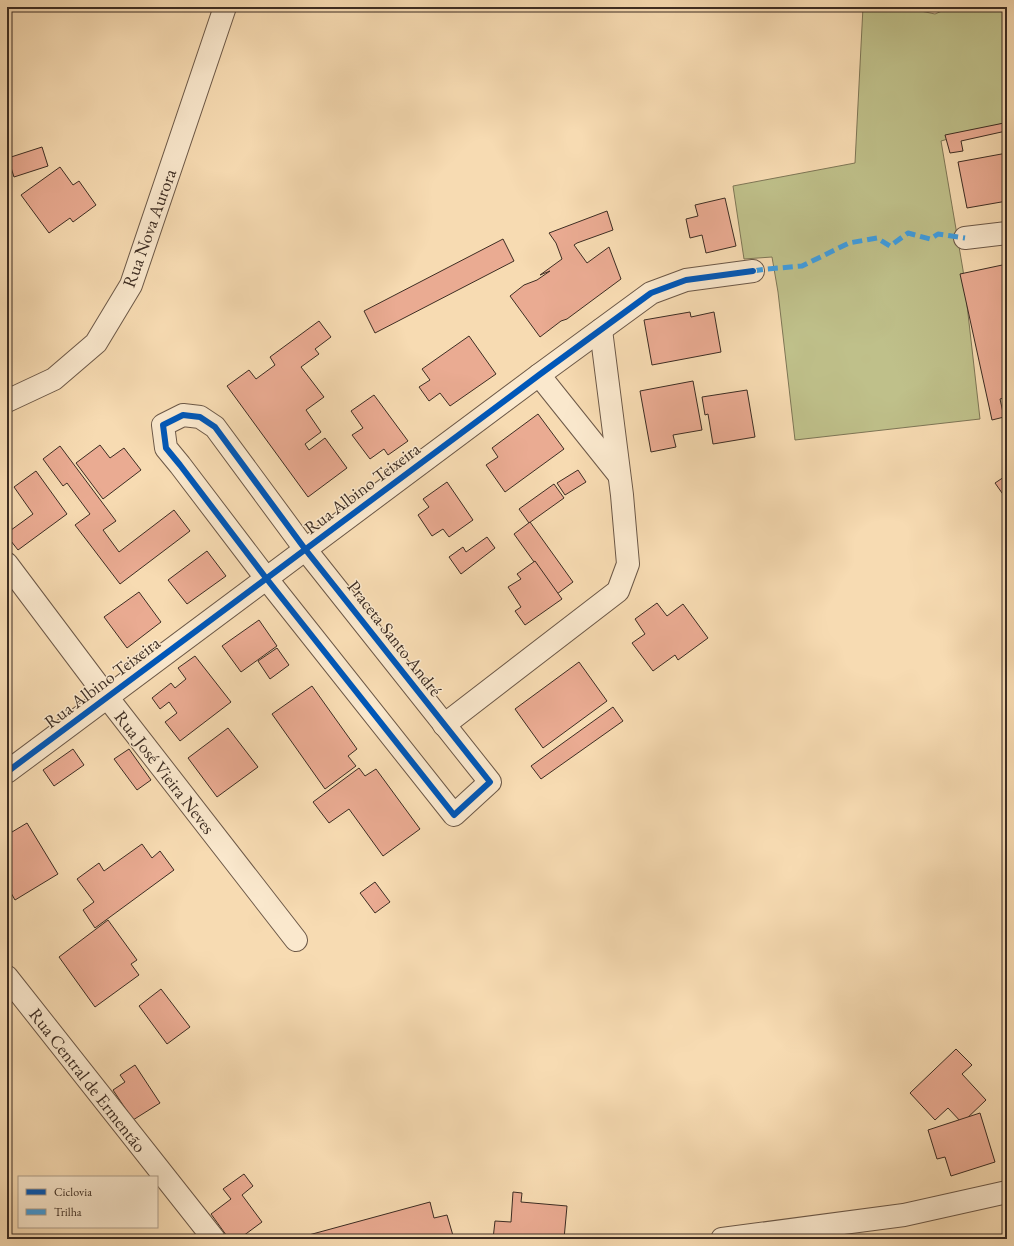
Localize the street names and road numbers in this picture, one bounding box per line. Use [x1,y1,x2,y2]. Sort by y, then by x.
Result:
street label: Rua Nova Aurora [117,165,181,290]
street label: Rua Albino Teixeira [300,436,425,539]
street label: Praceta Santo André [343,575,447,701]
street label: Rua Albino Teixeira [40,630,165,733]
street label: Rua José Vieira Neves [110,706,220,839]
street label: Rua Central de Ermentão [24,1003,152,1157]

